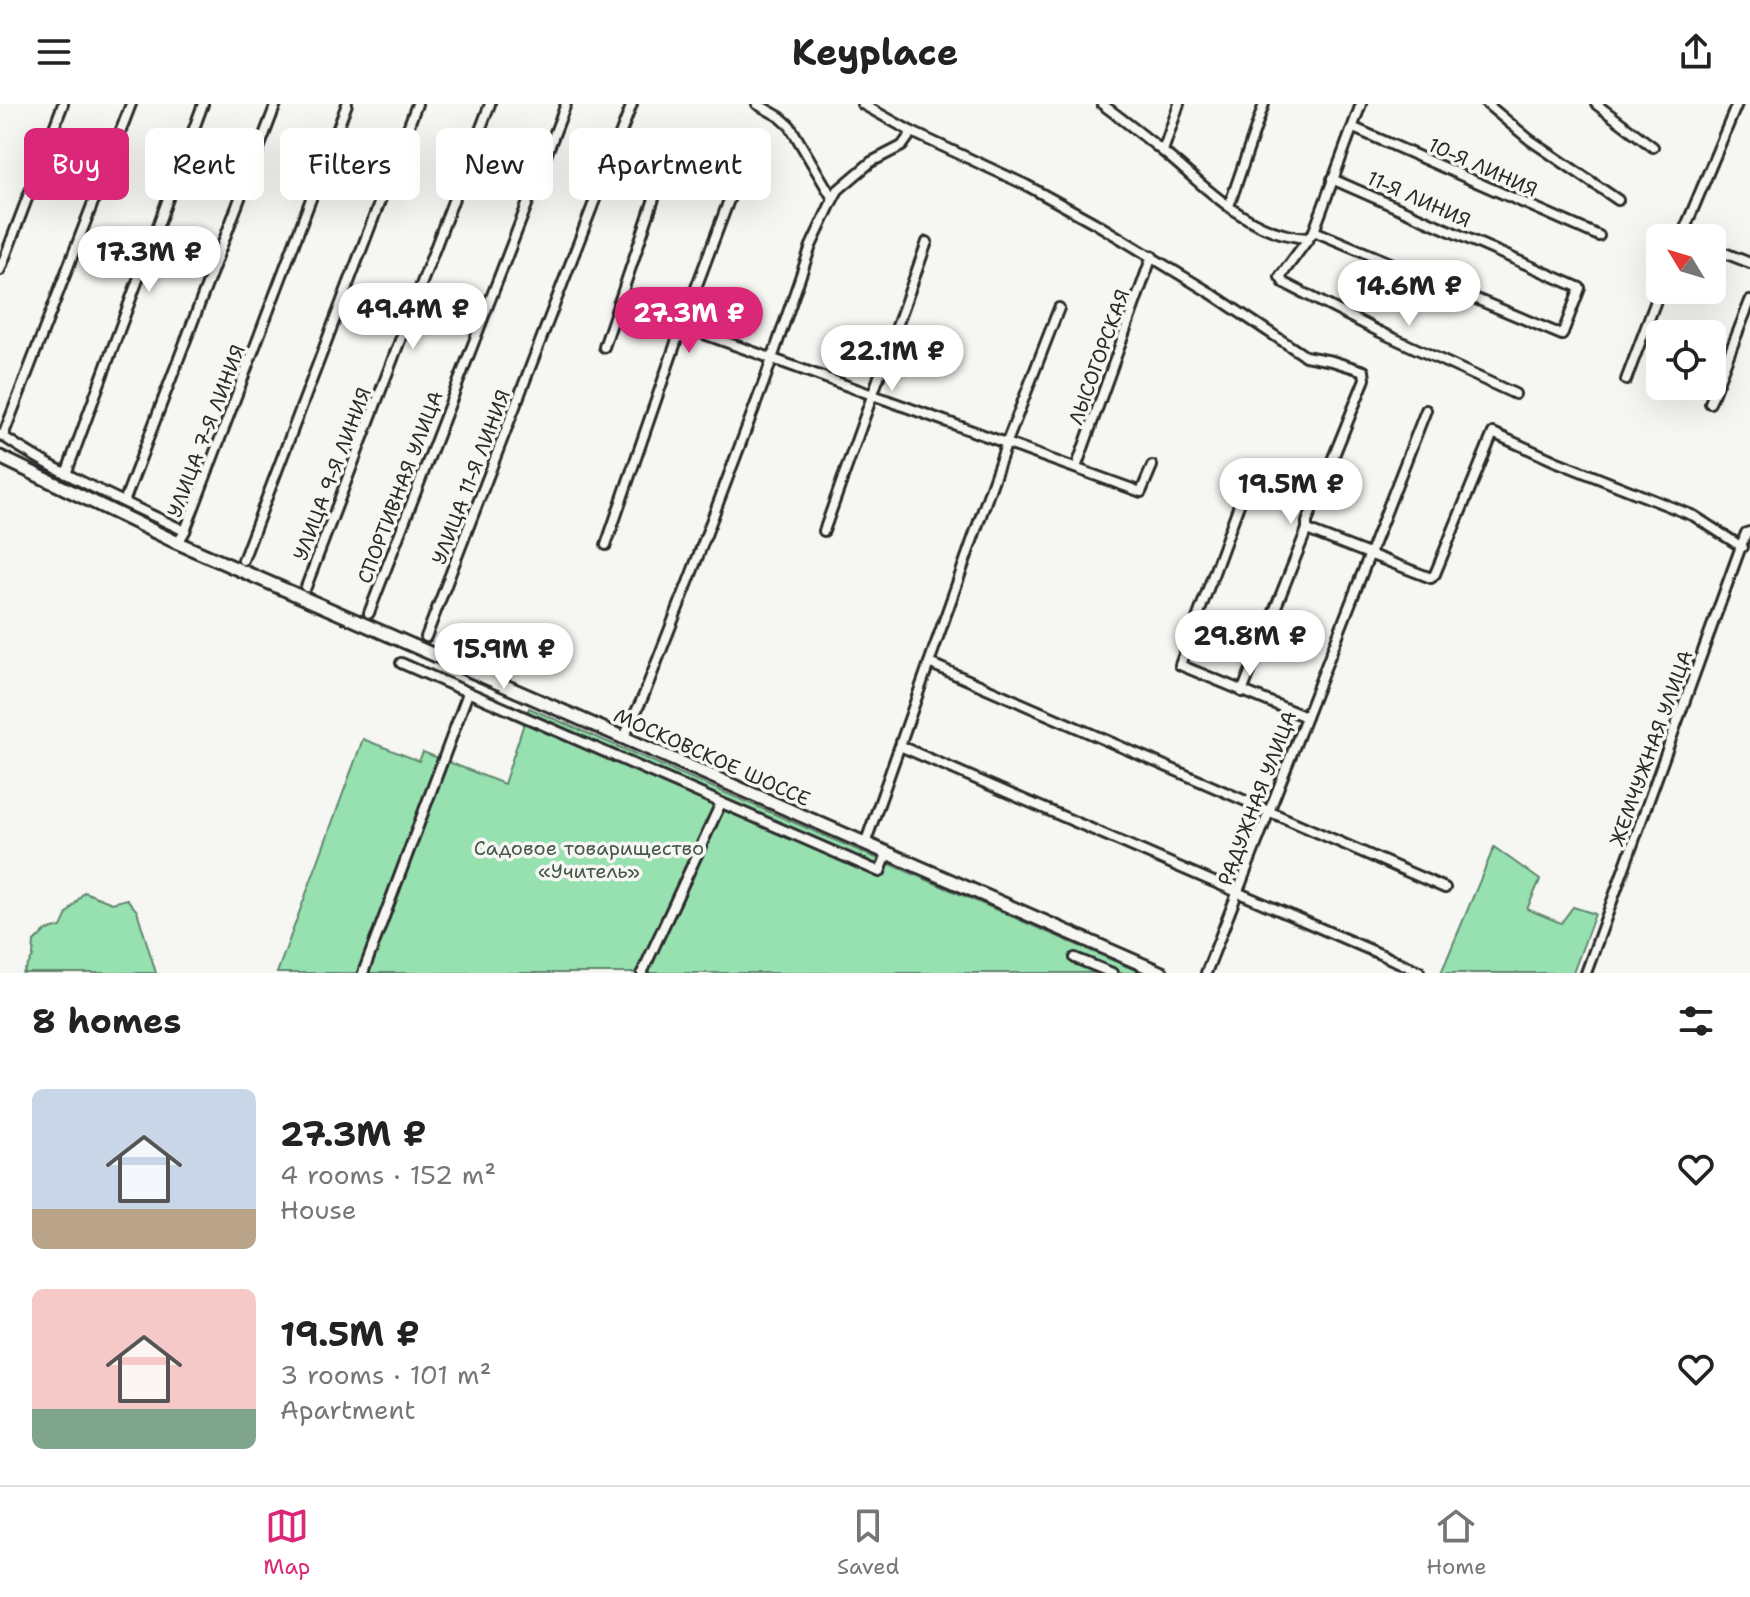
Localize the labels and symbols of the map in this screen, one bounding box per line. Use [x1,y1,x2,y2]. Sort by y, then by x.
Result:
street label: 10-Я ЛИНИЯ [1424,131,1542,203]
street label: 11-Я ЛИНИЯ [1363,165,1475,233]
north arrow [1646,224,1726,304]
pin: 17.3M ₽ [75,226,223,294]
pin: 14.6M ₽ [1335,260,1483,328]
pin: 49.4M ₽ [339,283,487,351]
street label: ЛЫСОГОРСКАЯ [1062,286,1136,428]
pin: 27.3M ₽ [615,287,763,355]
pin: 22.1M ₽ [818,325,966,393]
street label: УЛИЦА 7-Я ЛИНИЯ [161,341,251,521]
street label: УЛИЦА 9-Я ЛИНИЯ [287,384,377,564]
street label: УЛИЦА 11-Я ЛИНИЯ [426,386,516,568]
street label: СПОРТИВНАЯ УЛИЦА [351,387,449,587]
pin: 19.5M ₽ [1217,458,1365,526]
pin: 29.8M ₽ [1176,610,1324,678]
pin: 15.9M ₽ [430,623,578,691]
street label: ЖЕМЧУЖНАЯ УЛИЦА [1603,646,1699,850]
street label: МОСКОВСКОЕ ШОССЕ [610,702,814,812]
street label: РАДУЖНАЯ УЛИЦА [1212,707,1302,889]
park label: Садовое товарищество «Учитель» [474,835,704,884]

